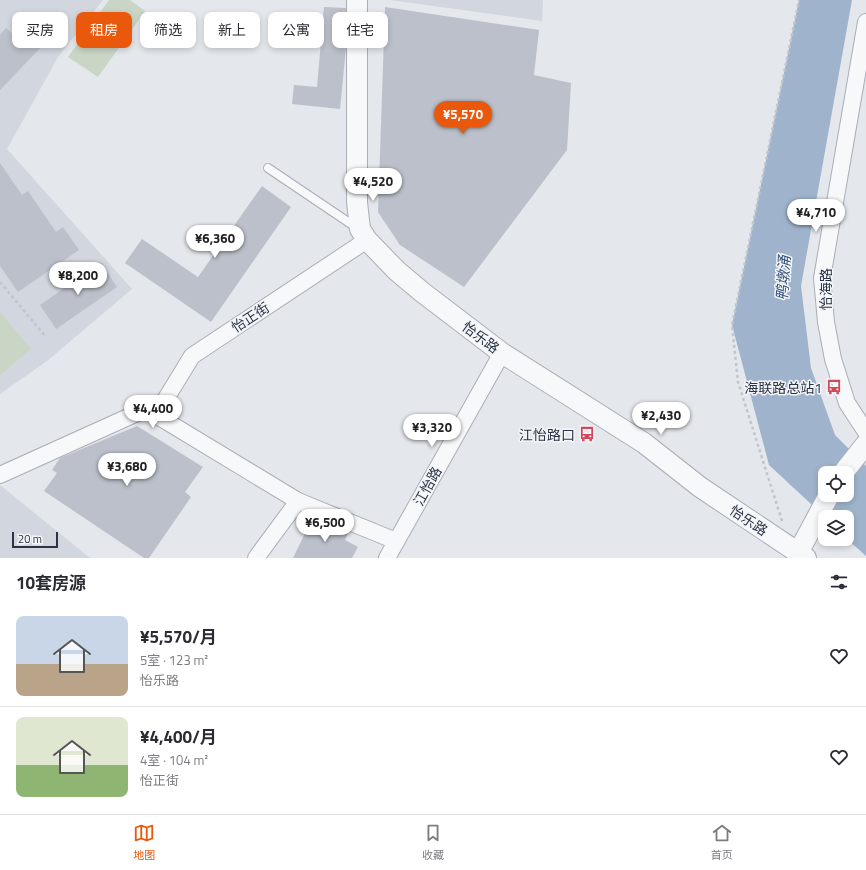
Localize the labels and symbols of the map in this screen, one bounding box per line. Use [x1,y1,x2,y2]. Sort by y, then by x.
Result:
pin: ¥5,570 [430,101,496,135]
pin: ¥4,520 [340,168,406,202]
pin: ¥4,710 [783,199,849,233]
pin: ¥6,360 [182,225,248,259]
water label: 鸭墩涌 [770,253,796,301]
pin: ¥8,200 [45,262,111,296]
street label: 怡海路 [815,268,836,310]
street label: 怡正街 [227,297,273,337]
street label: 怡乐路 [458,316,504,358]
place label: 海联路总站1 [744,377,822,398]
bus stop icon: 海联路总站1 [825,378,843,396]
pin: ¥4,400 [120,395,186,429]
pin: ¥2,430 [628,402,694,436]
pin: ¥3,320 [399,414,465,448]
place label: 江怡路口 [519,424,575,445]
bus stop icon: 江怡路口 [578,425,596,443]
pin: ¥3,680 [94,453,160,487]
street label: 江怡路 [408,463,446,509]
street label: 怡乐路 [726,500,772,540]
pin: ¥6,500 [292,509,358,543]
scale bar [12,530,58,549]

